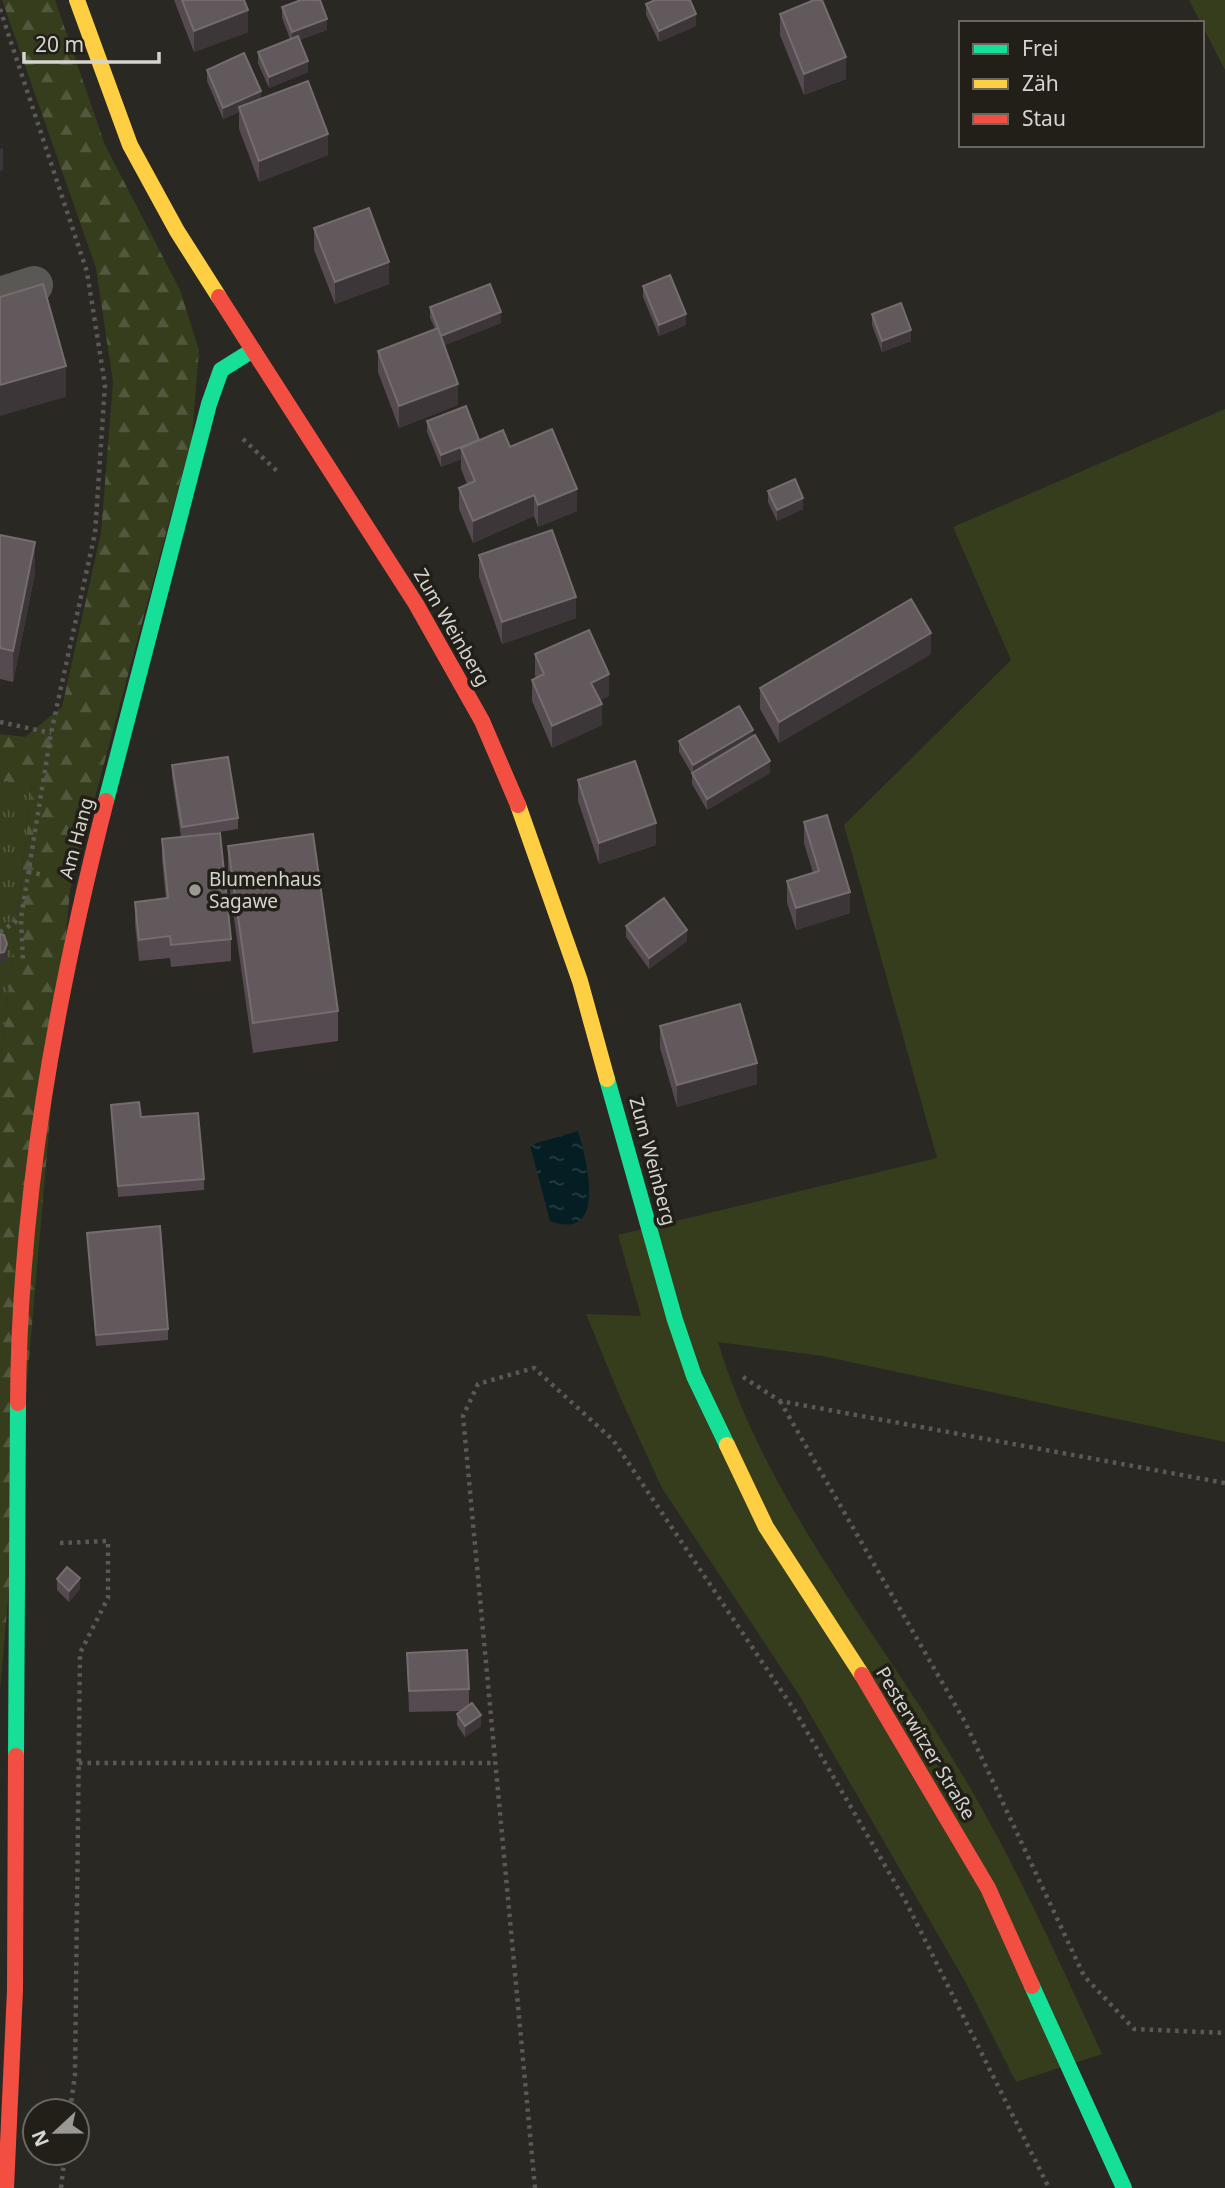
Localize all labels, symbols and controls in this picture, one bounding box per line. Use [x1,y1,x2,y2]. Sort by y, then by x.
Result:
scale bar [24,21,159,65]
legend [959,21,1204,147]
text: 20 m [35,30,84,58]
text: Frei [1022,34,1058,62]
text: Zäh [1022,69,1059,97]
text: Stau [1022,104,1066,132]
street label: Zum Weinberg [408,563,496,691]
street label: Am Hang [53,795,99,881]
place label: Blumenhaus Sagawe [209,866,321,914]
marker: Blumenhaus Sagawe [187,882,203,898]
street label: Zum Weinberg [623,1094,683,1228]
street label: Pesterwitzer Straße [870,1662,982,1824]
north arrow [21,2097,91,2167]
text: N [25,2126,55,2150]

